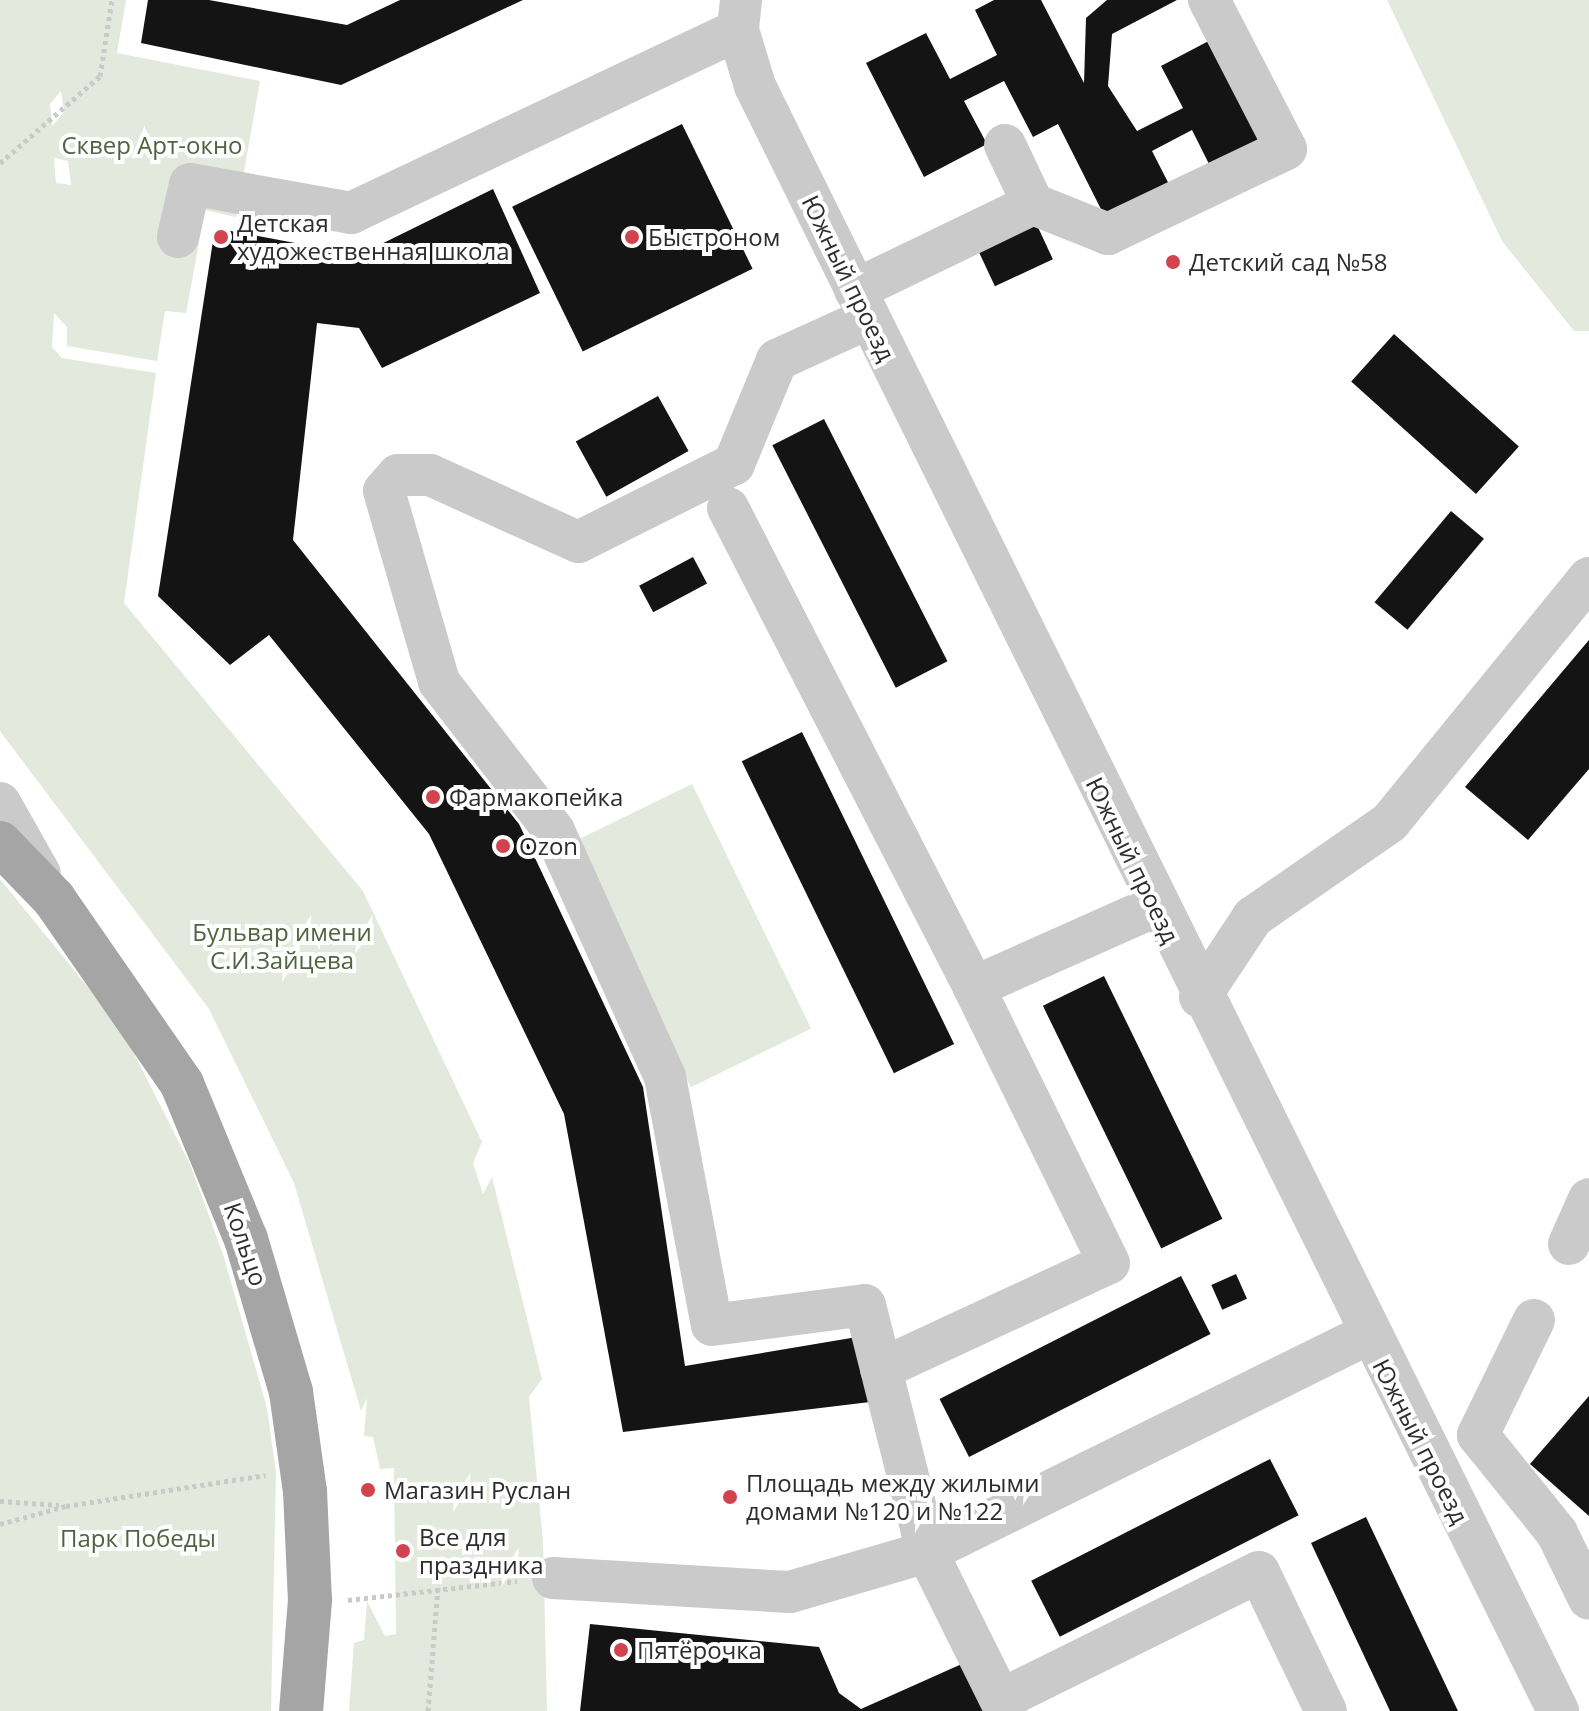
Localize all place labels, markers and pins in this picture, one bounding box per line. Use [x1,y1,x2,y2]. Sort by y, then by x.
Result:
place label: Детская художественная школа [237,209,509,265]
place label: Быстроном [648,223,780,251]
marker: Детская художественная школа [212,228,230,246]
marker: Быстроном [623,228,641,246]
place label: Детский сад №58 [1189,248,1388,276]
marker: Детский сад №58 [1164,253,1182,271]
place label: Фармакопейка [449,783,623,811]
marker: Фармакопейка [424,788,442,806]
place label: Ozon [519,832,578,860]
marker: Ozon [494,837,512,855]
place label: Площадь между жилыми домами №120 и №122 [746,1469,1039,1525]
place label: Магазин Руслан [384,1476,571,1504]
marker: Магазин Руслан [359,1481,377,1499]
marker: Площадь между жилыми домами №120 и №122 [721,1488,739,1506]
place label: Все для праздника [419,1523,543,1579]
marker: Все для праздника [394,1542,412,1560]
place label: Пятёрочка [637,1636,762,1664]
marker: Пятёрочка [612,1641,630,1659]

